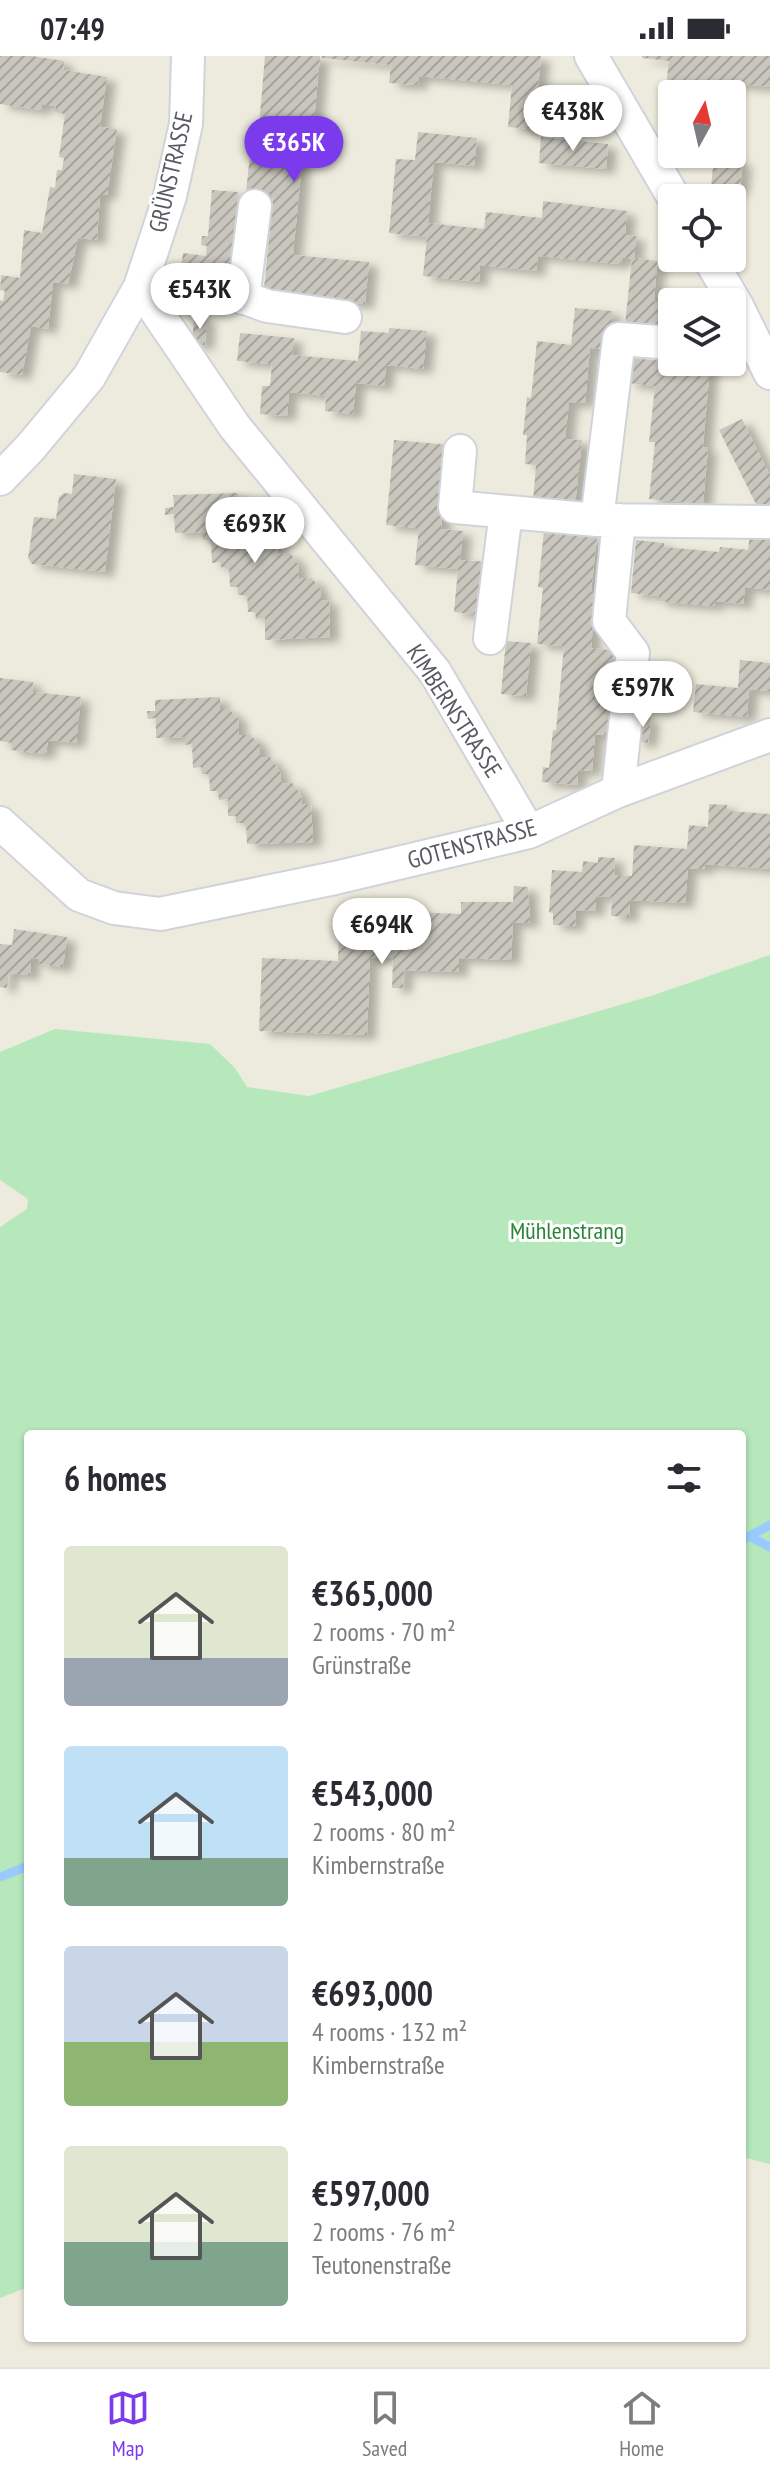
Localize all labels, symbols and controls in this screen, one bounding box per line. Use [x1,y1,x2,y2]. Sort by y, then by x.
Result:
text: 07:49 [40,9,105,48]
north arrow [658,80,746,168]
map controls [658,80,746,376]
pin: €438K [517,85,629,153]
text: €438K [541,94,605,127]
street label: GRÜNSTRASSE [142,109,199,235]
pin: €365K [238,116,350,184]
text: €365K [262,125,326,158]
button: locate [658,184,746,272]
pin: €543K [144,263,256,331]
text: €543K [168,272,232,305]
button: layers [658,288,746,376]
pin: €693K [199,497,311,565]
text: €693K [223,506,287,539]
street label: KIMBERNSTRASSE [400,638,509,783]
pin: €597K [587,661,699,729]
text: €597K [611,670,675,703]
street label: GOTENSTRASSE [404,811,540,876]
pin: €694K [326,898,438,966]
text: €694K [350,907,414,940]
park label: Mühlenstrang [510,1215,624,1246]
text: 6 homes [64,1456,167,1500]
icon: filters [662,1456,706,1500]
text: €365,000 [312,1571,433,1615]
icon: home [128,1578,224,1674]
text: 2 rooms · 70 m² [312,1615,456,1648]
text: Grünstraße [312,1648,412,1681]
text: €543,000 [312,1771,433,1815]
icon: home [128,1778,224,1874]
text: 2 rooms · 80 m² [312,1815,456,1848]
text: Kimbernstraße [312,1848,445,1881]
text: €693,000 [312,1971,433,2015]
icon: home [128,1978,224,2074]
text: 4 rooms · 132 m² [312,2015,467,2048]
text: Kimbernstraße [312,2048,445,2081]
text: €597,000 [312,2171,430,2215]
icon: home [128,2178,224,2274]
text: 2 rooms · 76 m² [312,2215,456,2248]
text: Teutonenstraße [312,2248,452,2281]
tab: Map [106,2386,150,2462]
tab: Saved [362,2386,407,2462]
tab: Home [619,2386,664,2462]

